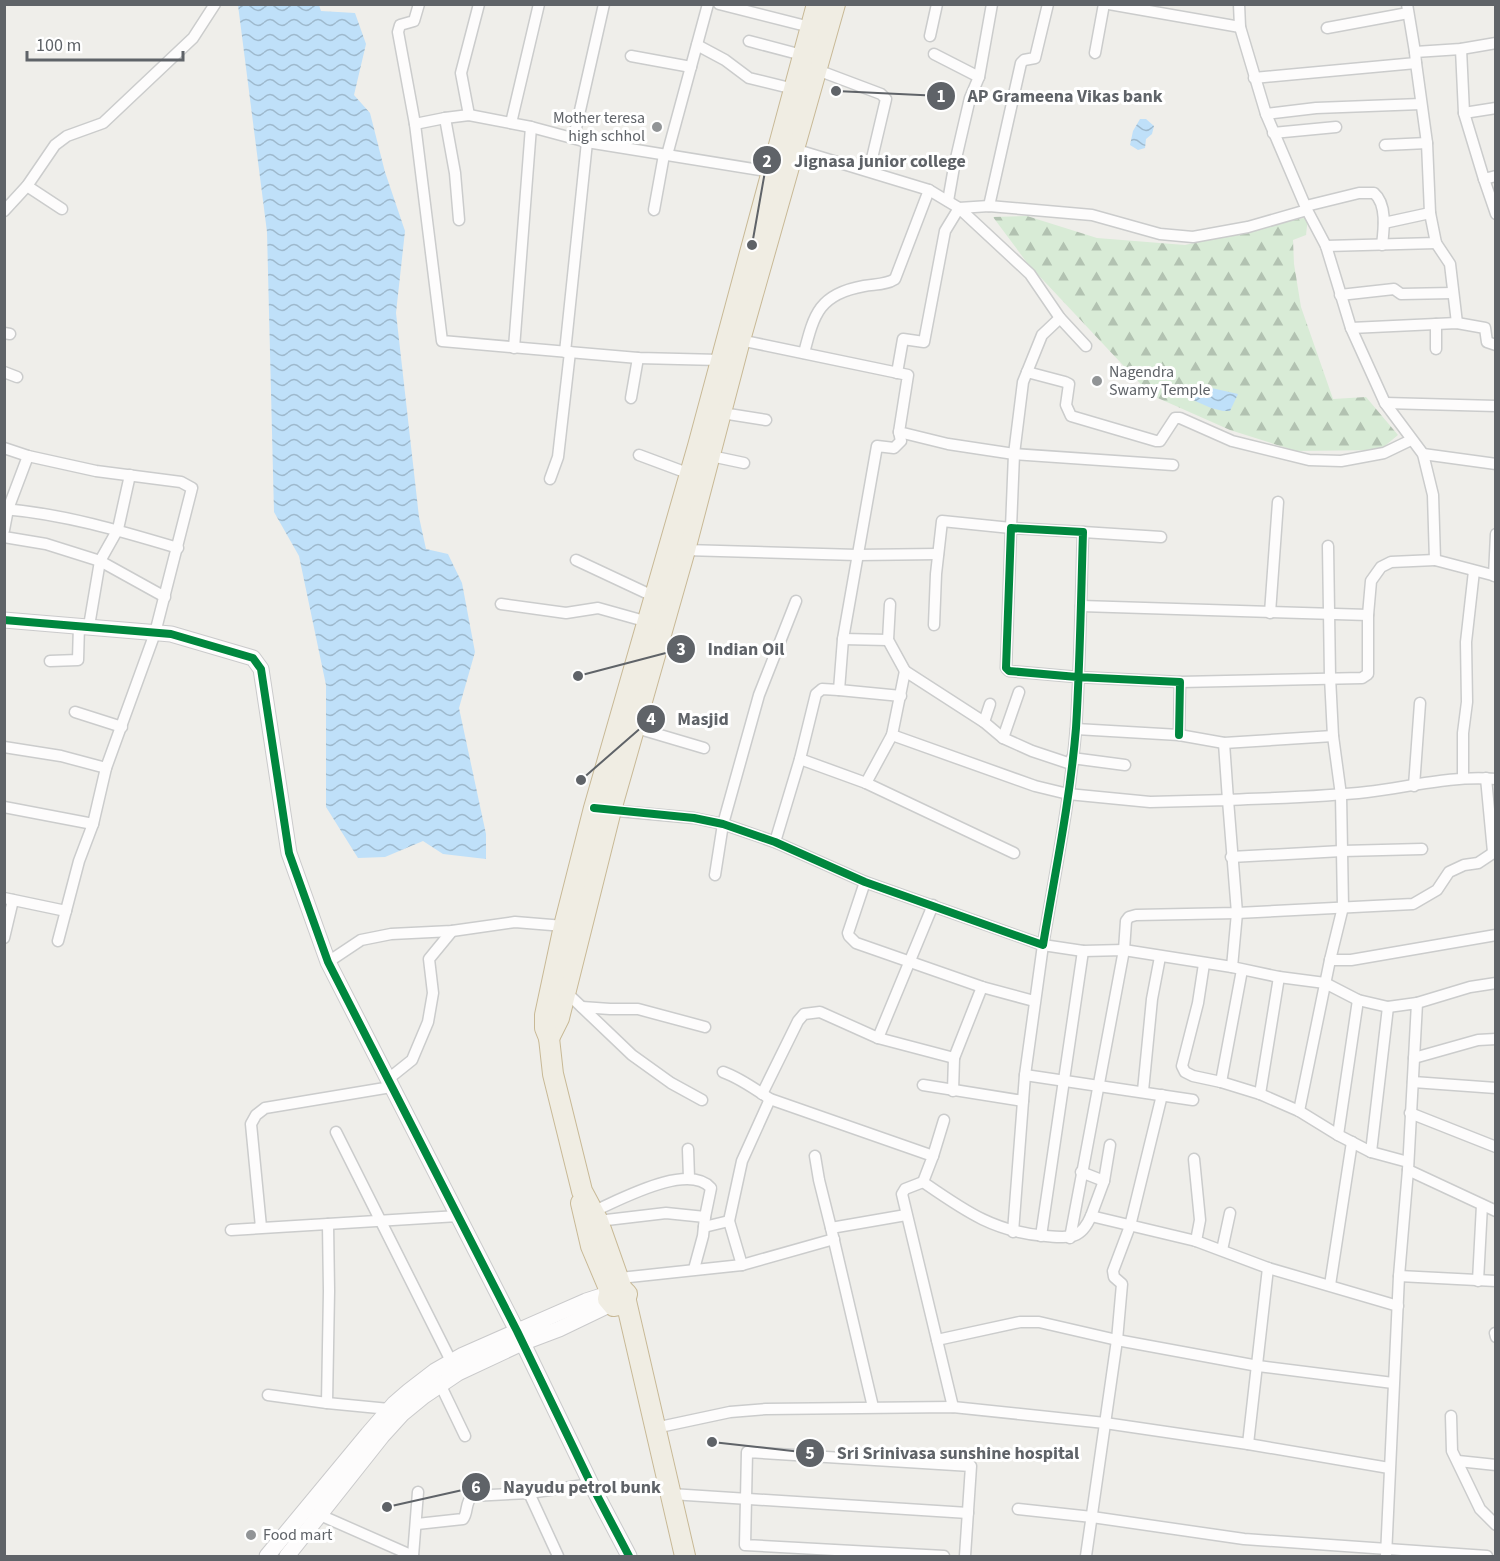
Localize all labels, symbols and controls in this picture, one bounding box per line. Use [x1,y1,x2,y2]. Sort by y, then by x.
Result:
scale bar [27,24,183,62]
text: 100 m [36,33,81,58]
callout: AP Grameena Vikas bank [926,78,1175,114]
text: 1 [936,84,946,109]
text: AP Grameena Vikas bank [966,84,1163,109]
place label: Mother teresa high schhol [553,107,645,147]
marker: Mother teresa high schhol [650,120,664,134]
callout: Jignasa junior college [752,142,978,178]
text: 2 [762,149,772,174]
text: Jignasa junior college [794,149,966,174]
place label: Nagendra Swamy Temple [1109,361,1211,401]
marker: Nagendra Swamy Temple [1090,374,1104,388]
callout: Indian Oil [666,631,797,667]
text: 3 [676,637,686,662]
text: Indian Oil [708,637,784,662]
callout: Masjid [636,701,741,737]
text: 4 [646,707,656,732]
text: Masjid [677,707,729,732]
callout: Sri Srinivasa sunshine hospital [795,1435,1091,1471]
text: 5 [805,1441,815,1466]
text: Sri Srinivasa sunshine hospital [837,1441,1079,1466]
callout: Nayudu petrol bunk [461,1469,673,1505]
text: 6 [471,1475,481,1500]
text: Nayudu petrol bunk [503,1475,661,1500]
place label: Food mart [263,1524,333,1546]
marker: Food mart [244,1528,258,1542]

